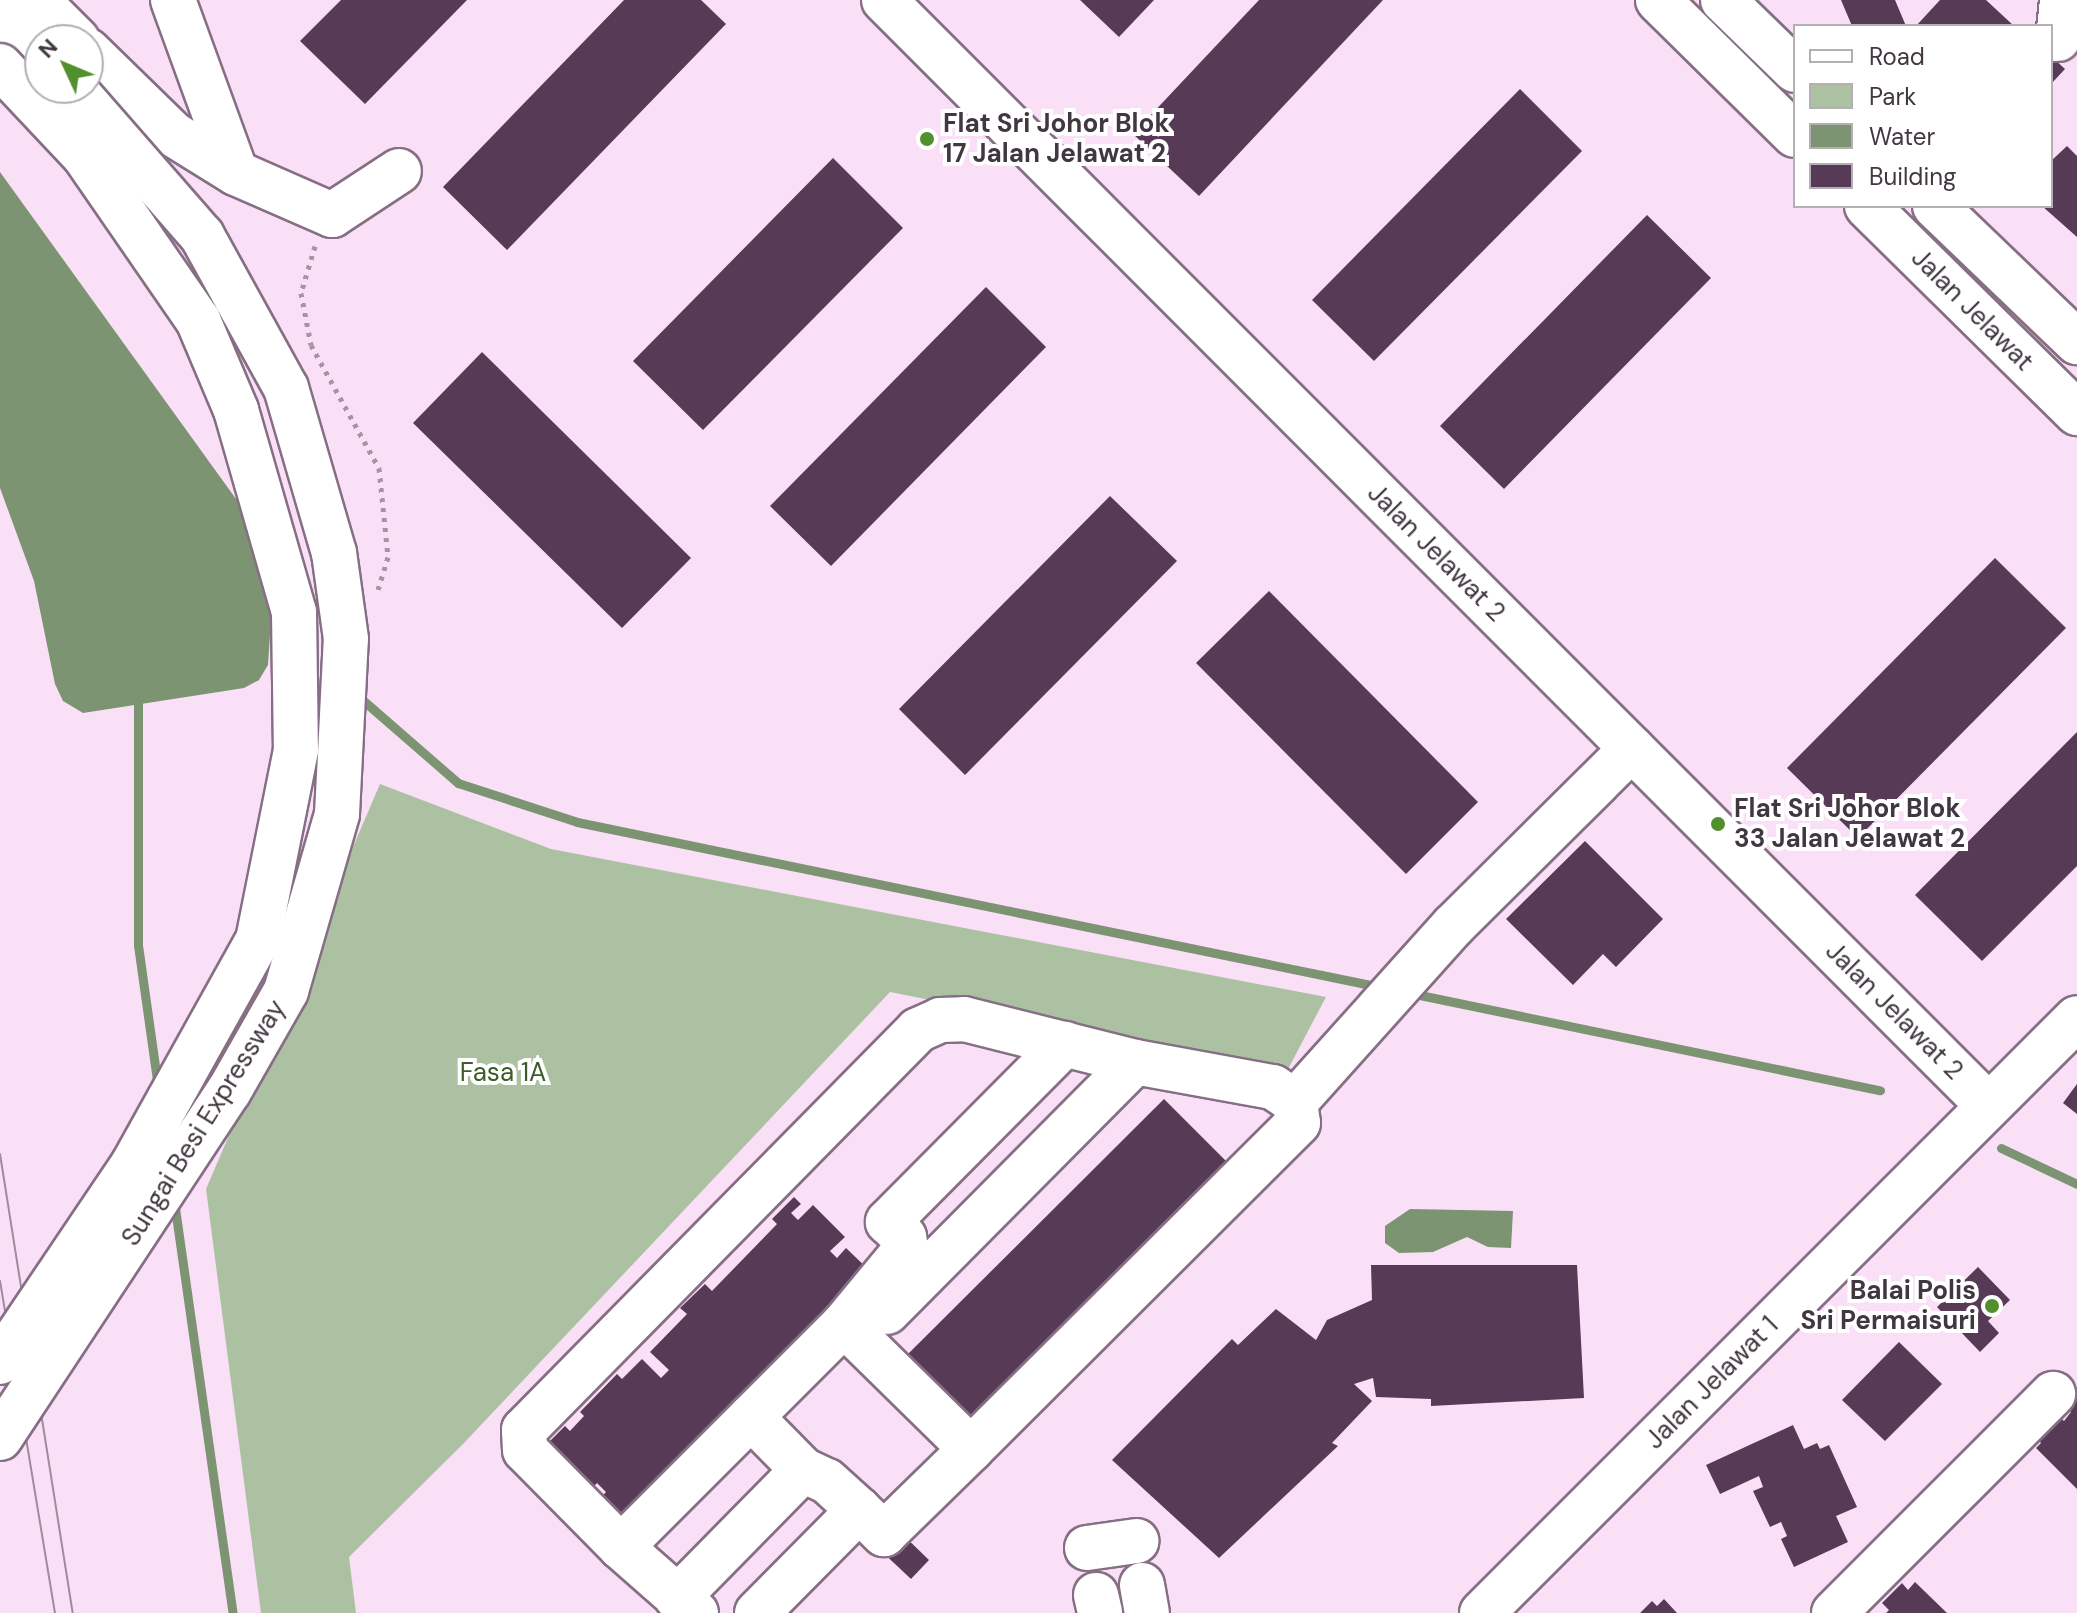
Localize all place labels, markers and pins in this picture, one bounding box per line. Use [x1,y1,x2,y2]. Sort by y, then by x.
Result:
place label: Flat Sri Johor Blok 17 Jalan Jelawat 2 [943,108,1169,170]
marker: Flat Sri Johor Blok 17 Jalan Jelawat 2 [918,130,936,148]
place label: Flat Sri Johor Blok 33 Jalan Jelawat 2 [1734,793,1965,854]
marker: Flat Sri Johor Blok 33 Jalan Jelawat 2 [1709,815,1727,833]
place label: Balai Polis Sri Permaisuri [1800,1275,1976,1336]
marker: Balai Polis Sri Permaisuri [1983,1297,2001,1315]

